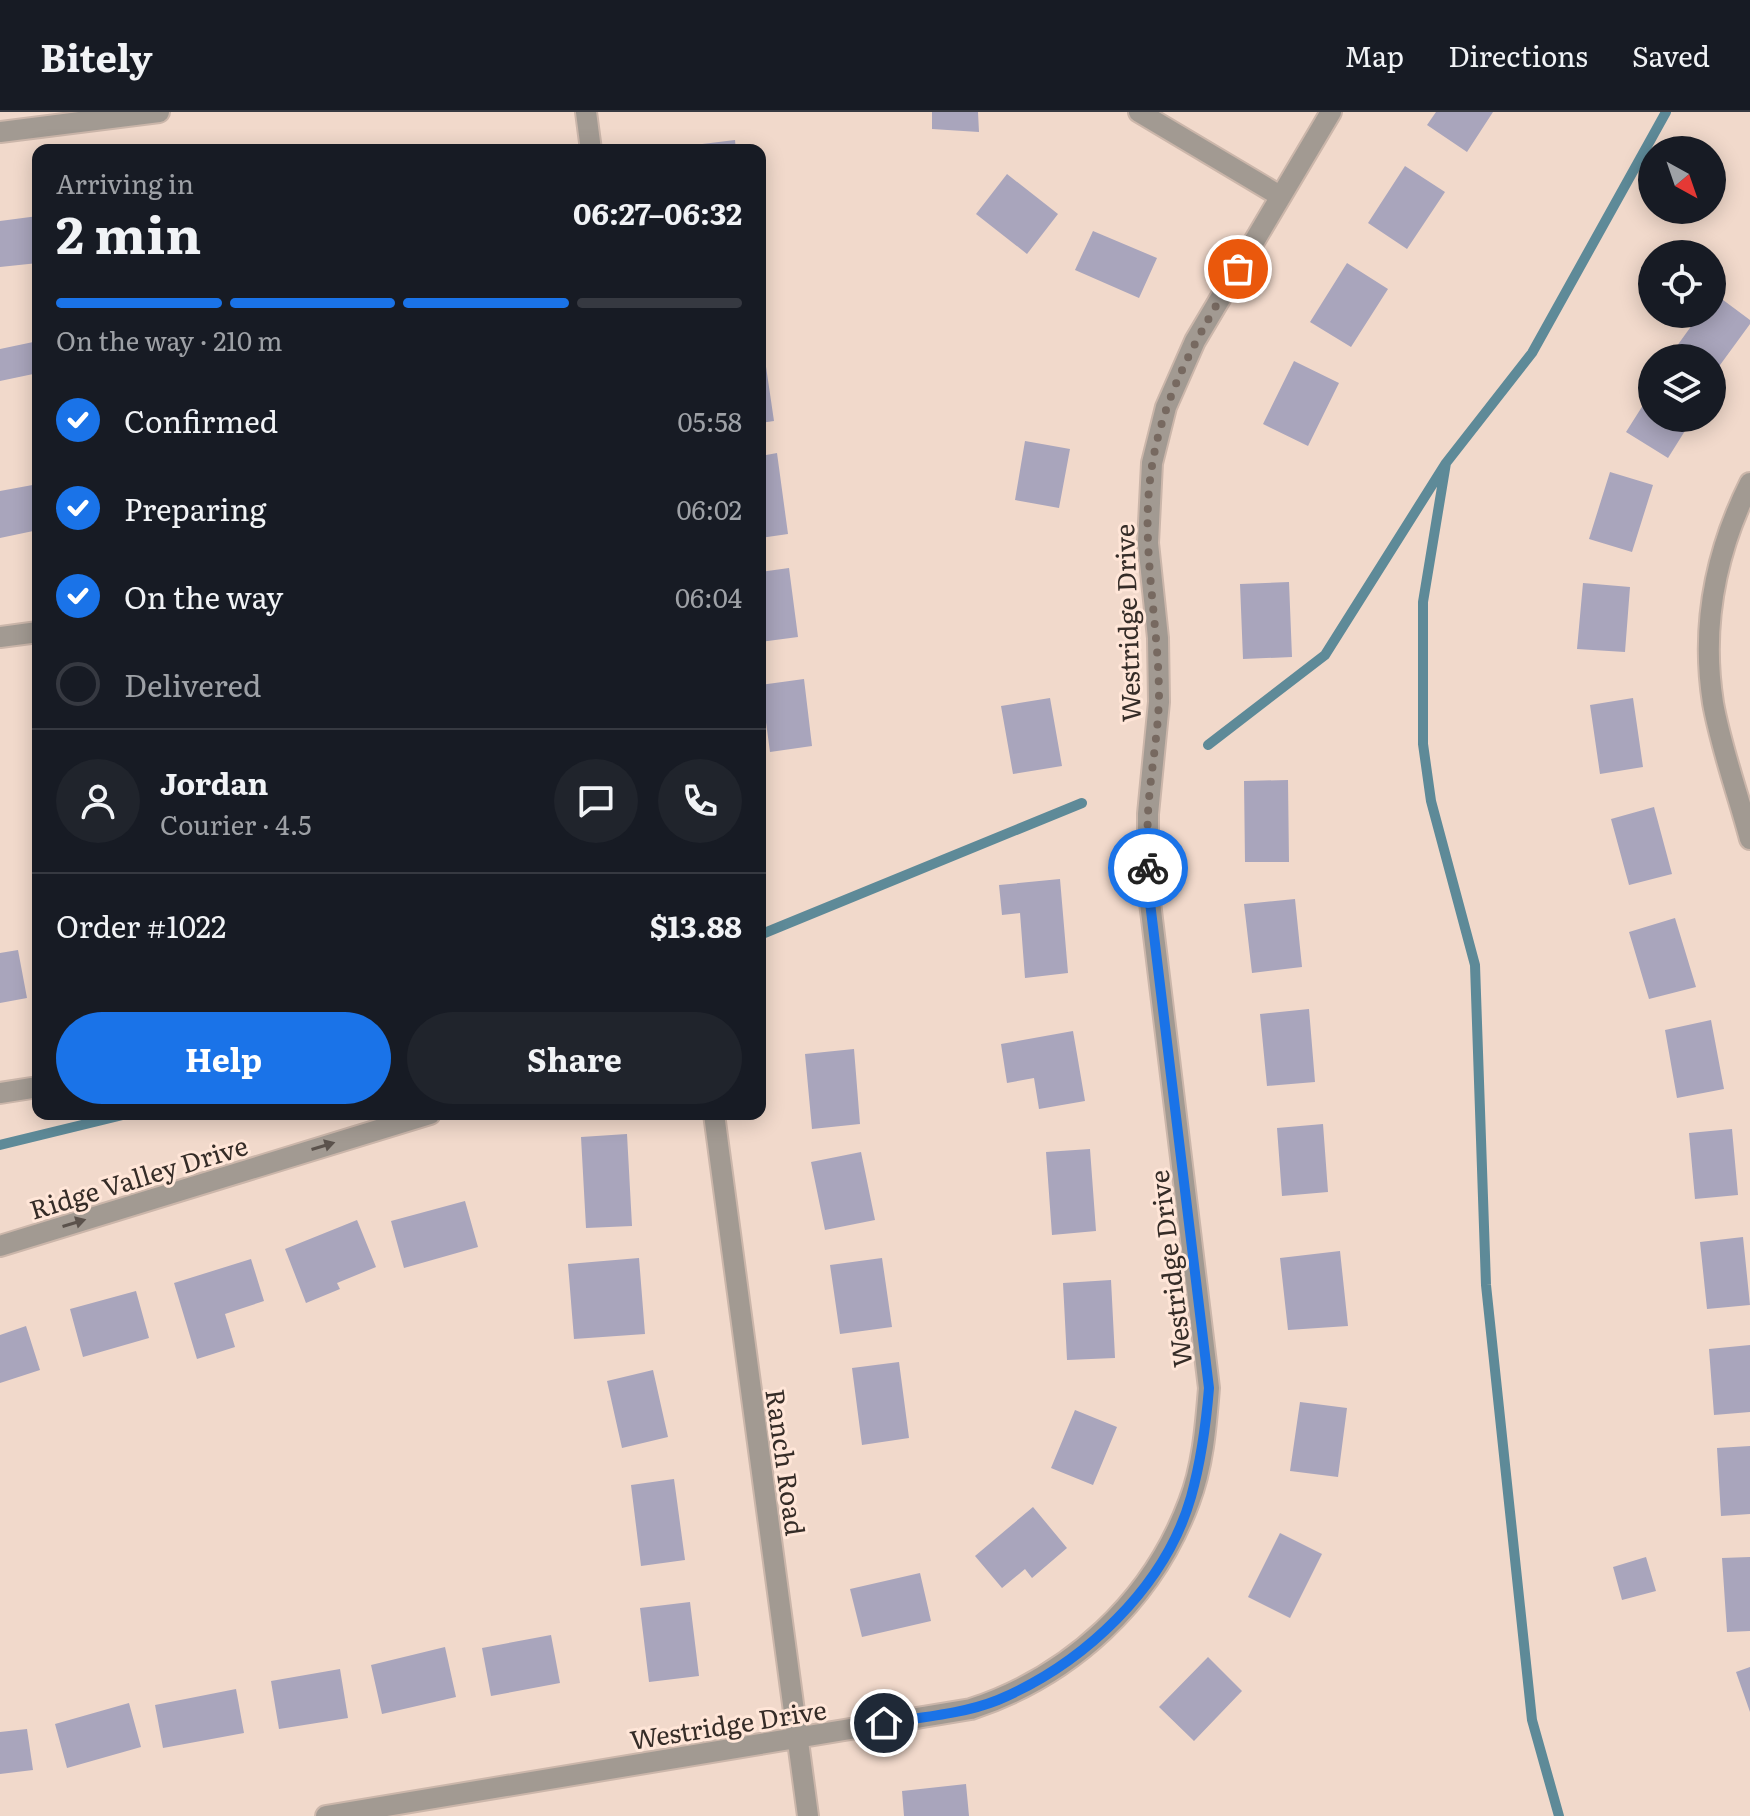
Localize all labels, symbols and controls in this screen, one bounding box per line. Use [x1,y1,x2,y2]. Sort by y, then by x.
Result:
text: Bitely [40,27,153,84]
text: Map [1345,34,1404,76]
text: Directions [1448,34,1588,76]
text: Saved [1632,34,1710,76]
north arrow [1638,136,1726,224]
map controls [1638,136,1726,432]
text: Arriving in [56,163,194,202]
text: 06:27–06:32 [573,190,742,234]
text: 2 min [56,193,201,270]
pin [1204,235,1272,303]
button: locate [1638,240,1726,328]
icon: bag [1216,247,1260,291]
text: On the way · 210 m [56,320,282,359]
button: layers [1638,344,1726,432]
icon: check [56,398,100,442]
text: Confirmed [124,398,278,442]
text: 05:58 [678,401,742,440]
icon: check [56,486,100,530]
text: Preparing [124,486,266,530]
text: 06:02 [676,489,742,528]
street label: Westridge Drive [1103,523,1149,723]
icon: check [56,574,100,618]
text: On the way [124,574,283,618]
text: 06:04 [675,577,742,616]
text: Delivered [124,662,261,706]
button: person [56,759,140,843]
button: chat [554,759,638,843]
button: phone [658,759,742,843]
text: Jordan [160,760,268,804]
text: Courier · 4.5 [160,804,312,843]
courier [1108,828,1188,908]
icon: bike [1126,846,1170,890]
text: Order #1022 [56,903,226,947]
text: $13.88 [650,903,742,947]
button: Help [56,1012,391,1104]
button: Share [407,1012,742,1104]
street label: Ridge Valley Drive [24,1124,252,1228]
one-way arrow [311,1139,335,1152]
street label: Westridge Drive [1138,1168,1200,1370]
one-way arrow [63,1216,87,1229]
street label: Ranch Road [757,1386,817,1538]
street label: Westridge Drive [627,1688,829,1758]
pin [850,1689,918,1757]
icon: home [862,1701,906,1745]

